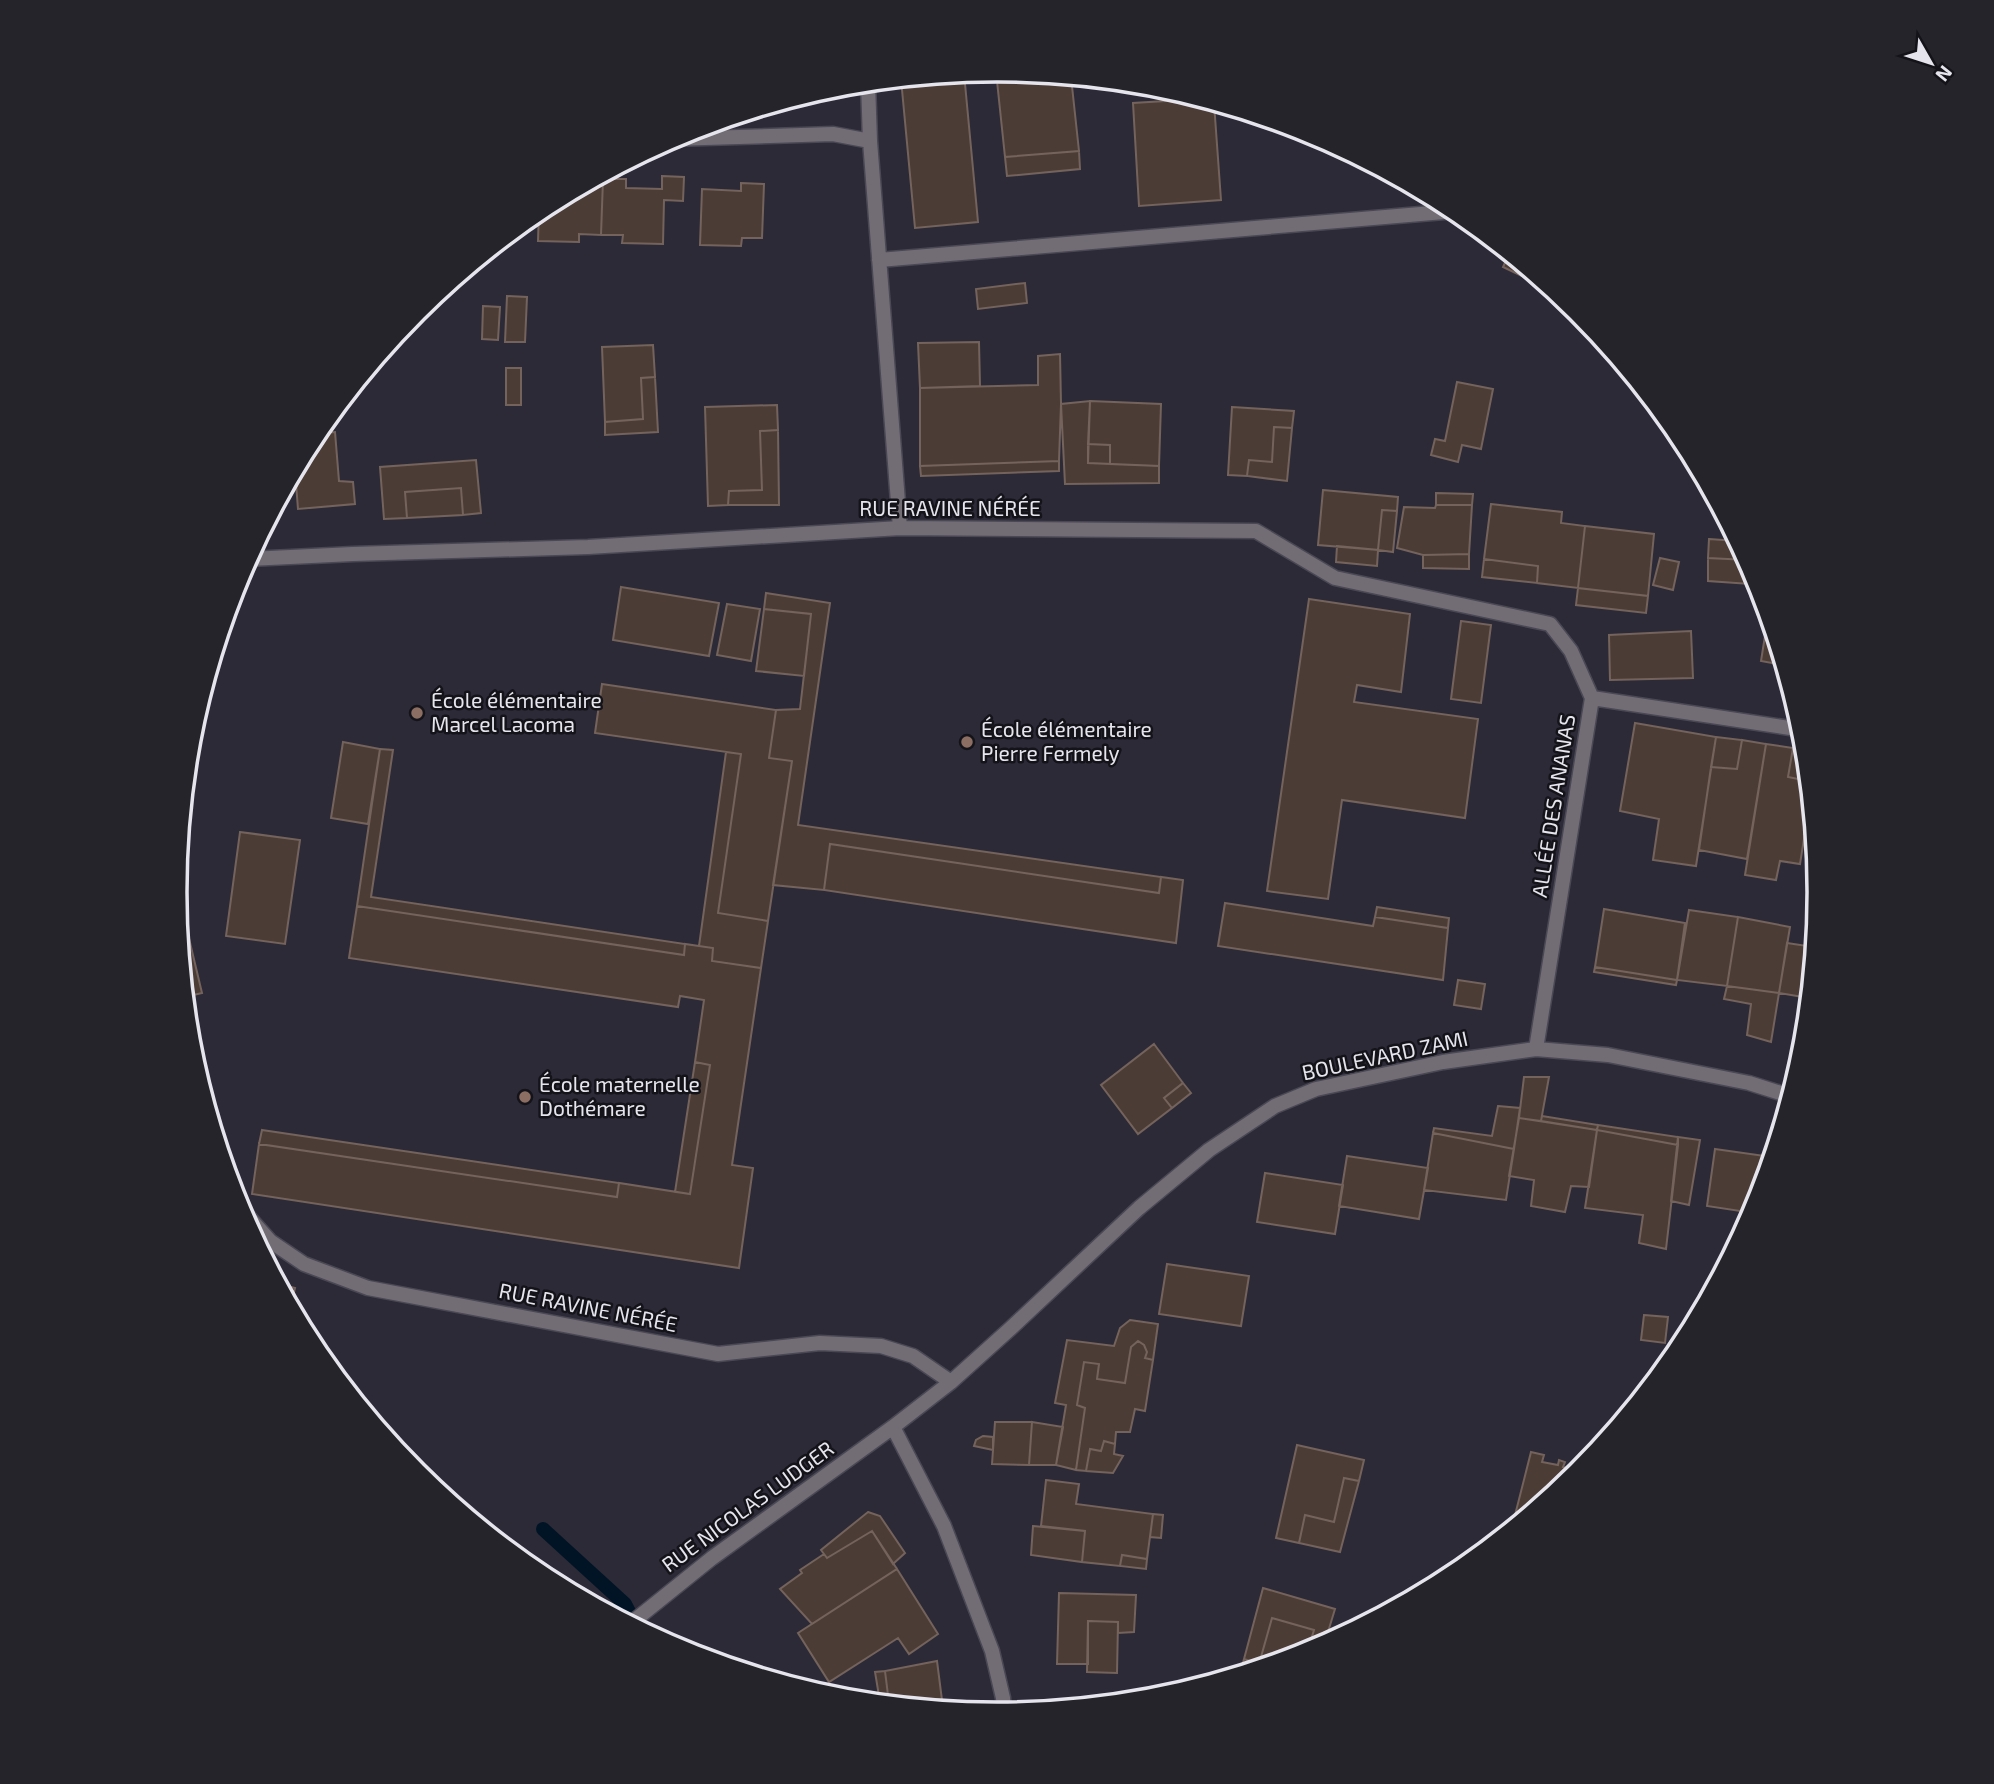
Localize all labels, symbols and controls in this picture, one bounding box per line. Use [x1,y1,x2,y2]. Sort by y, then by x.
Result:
north arrow [1896,28,1966,98]
text: N [1931,61,1958,87]
street label: RUE RAVINE NÉRÉE [859,495,1041,520]
place label: École élémentaire Marcel Lacoma [431,687,602,736]
marker: École élémentaire Marcel Lacoma [409,705,425,721]
street label: ALLÉE DES ANANAS [1526,712,1579,899]
place label: École élémentaire Pierre Fermely [981,716,1152,765]
marker: École élémentaire Pierre Fermely [959,734,975,750]
street label: BOULEVARD ZAMI [1299,1025,1470,1084]
place label: École maternelle Dothémare [539,1071,700,1120]
marker: École maternelle Dothémare [517,1089,533,1105]
street label: RUE RAVINE NÉRÉE [497,1277,680,1336]
street label: RUE NICOLAS LUDGER [656,1435,838,1576]

